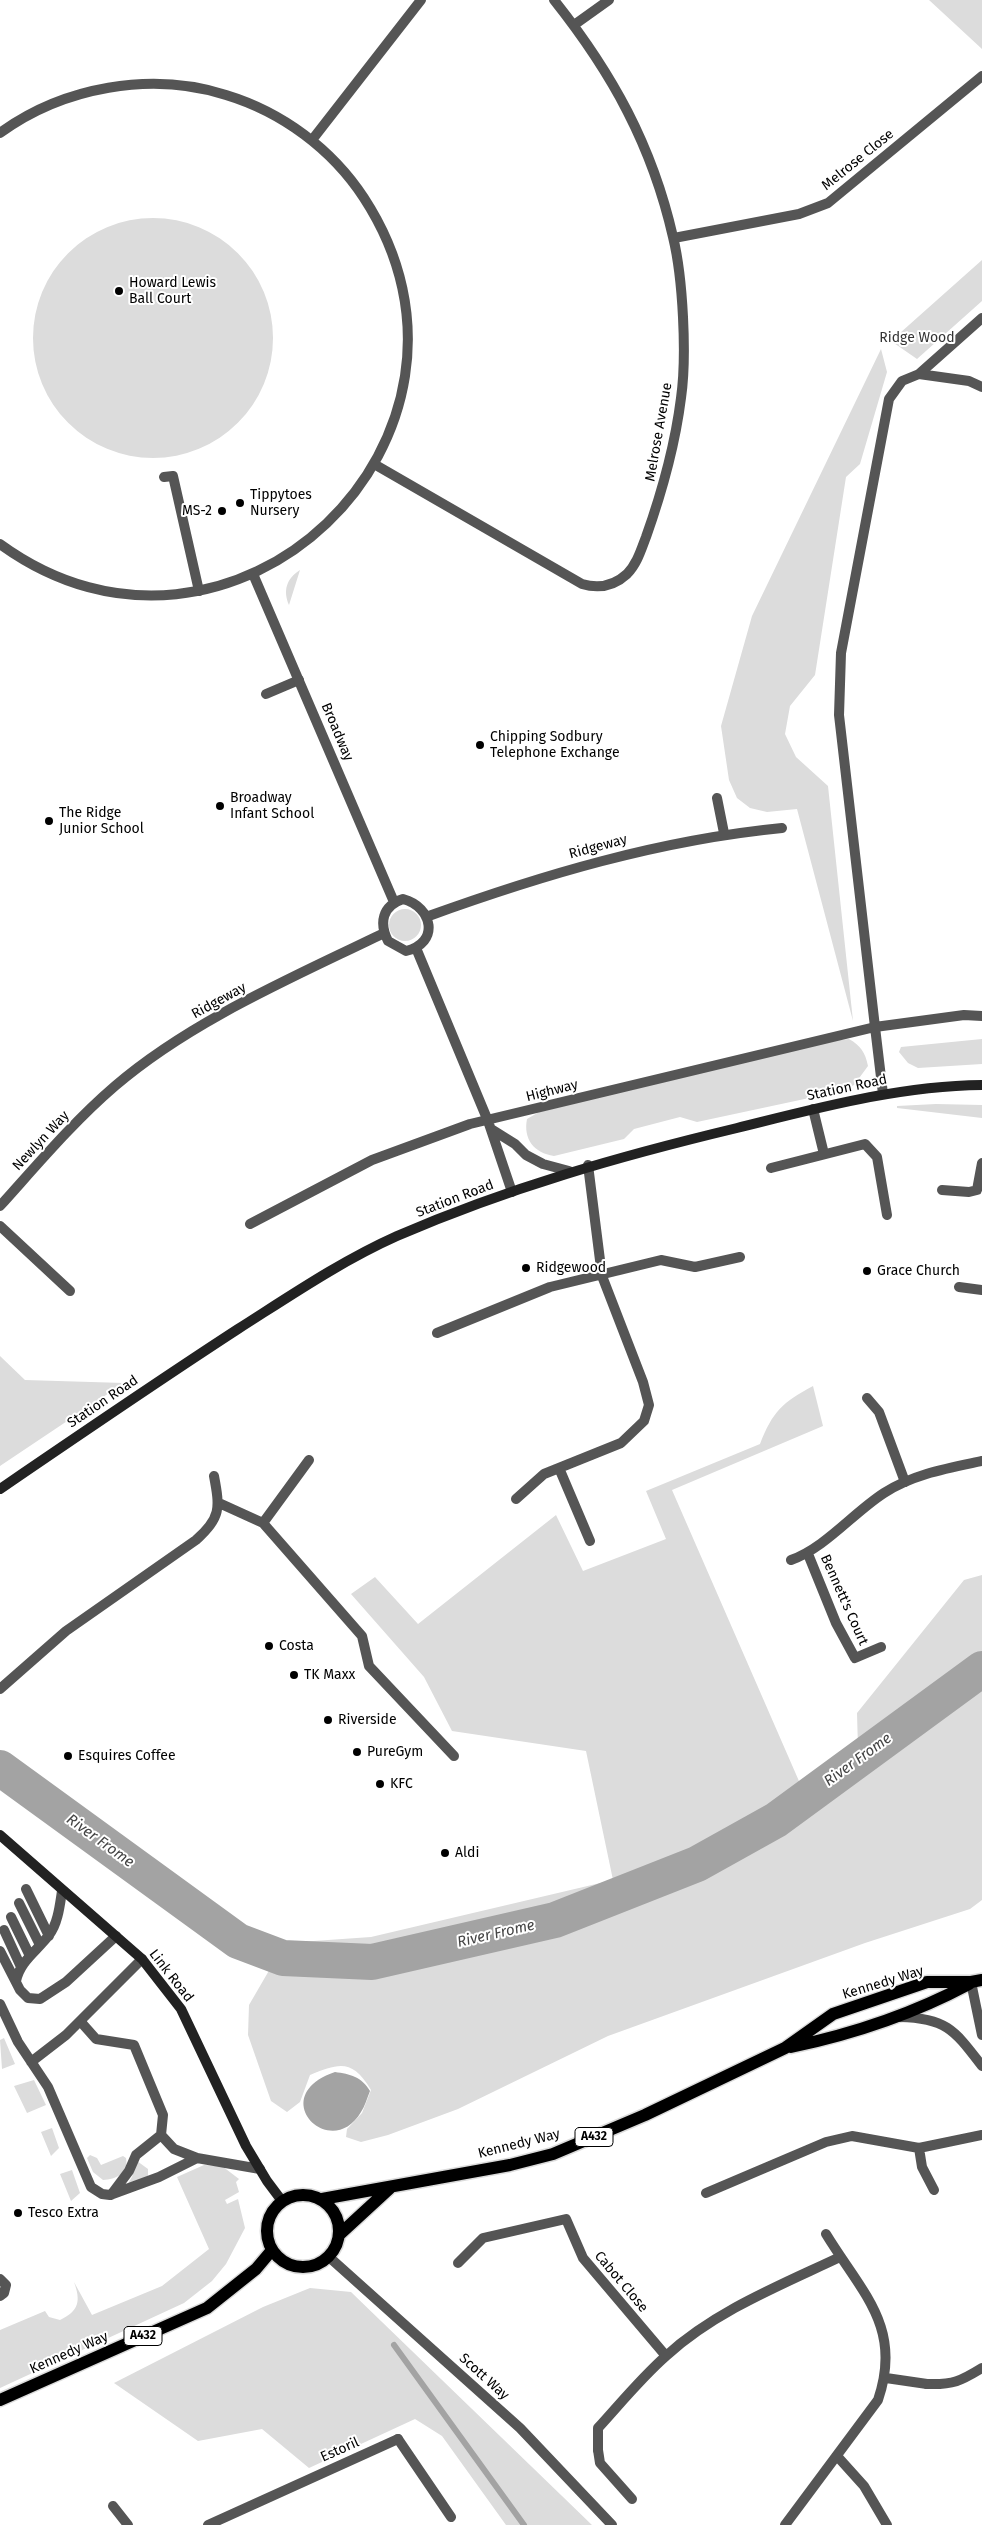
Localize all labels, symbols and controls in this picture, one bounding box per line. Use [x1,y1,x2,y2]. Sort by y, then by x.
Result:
street label: Melrose Close [819,126,897,194]
place label: Howard Lewis Ball Court [129,275,216,308]
marker: Howard Lewis Ball Court [113,285,125,297]
park label: Ridge Wood [879,330,955,346]
street label: Melrose Avenue [642,381,676,483]
place label: Tippytoes Nursery [250,487,312,520]
marker: Tippytoes Nursery [234,497,246,509]
place label: MS-2 [182,503,212,519]
marker: MS-2 [216,505,228,517]
street label: Broadway [317,700,357,764]
place label: Chipping Sodbury Telephone Exchange [490,729,620,762]
marker: Chipping Sodbury Telephone Exchange [474,739,486,751]
place label: Broadway Infant School [230,790,314,822]
marker: Broadway Infant School [214,800,226,812]
place label: The Ridge Junior School [59,805,144,838]
marker: The Ridge Junior School [43,815,55,827]
street label: Ridgeway [567,831,629,863]
street label: Ridgeway [189,979,249,1023]
street label: Station Road [805,1071,889,1105]
street label: Highway [524,1076,580,1106]
street label: Newlyn Way [9,1108,73,1174]
street label: Station Road [414,1177,496,1221]
place label: Ridgewood [536,1260,606,1276]
marker: Ridgewood [520,1262,532,1274]
place label: Grace Church [877,1263,960,1279]
marker: Grace Church [861,1265,873,1277]
street label: Station Road [64,1372,142,1432]
street label: Bennett's Court [816,1552,872,1648]
place label: Costa [279,1638,314,1654]
marker: Costa [263,1640,275,1652]
place label: TK Maxx [304,1667,355,1683]
marker: TK Maxx [288,1669,300,1681]
place label: Riverside [338,1712,397,1728]
marker: Riverside [322,1714,334,1726]
water label: River Frome [821,1730,895,1790]
place label: PureGym [367,1744,423,1760]
marker: PureGym [351,1746,363,1758]
place label: Esquires Coffee [78,1748,176,1764]
marker: Esquires Coffee [62,1750,74,1762]
place label: KFC [390,1776,413,1792]
marker: KFC [374,1778,386,1790]
water label: River Frome [63,1811,137,1871]
place label: Aldi [455,1845,479,1861]
marker: Aldi [439,1847,451,1859]
water label: River Frome [456,1916,536,1952]
street label: Link Road [145,1946,197,2006]
street label: Kennedy Way [840,1963,926,2003]
street label: Kennedy Way [476,2126,562,2162]
road number: A432 [575,2128,613,2146]
place label: Tesco Extra [28,2205,99,2221]
marker: Tesco Extra [12,2207,24,2219]
street label: Cabot Close [591,2248,651,2316]
road number: A432 [124,2326,162,2346]
street label: Kennedy Way [27,2328,111,2378]
street label: Scott Way [456,2350,512,2404]
street label: Estoril [318,2434,362,2466]

